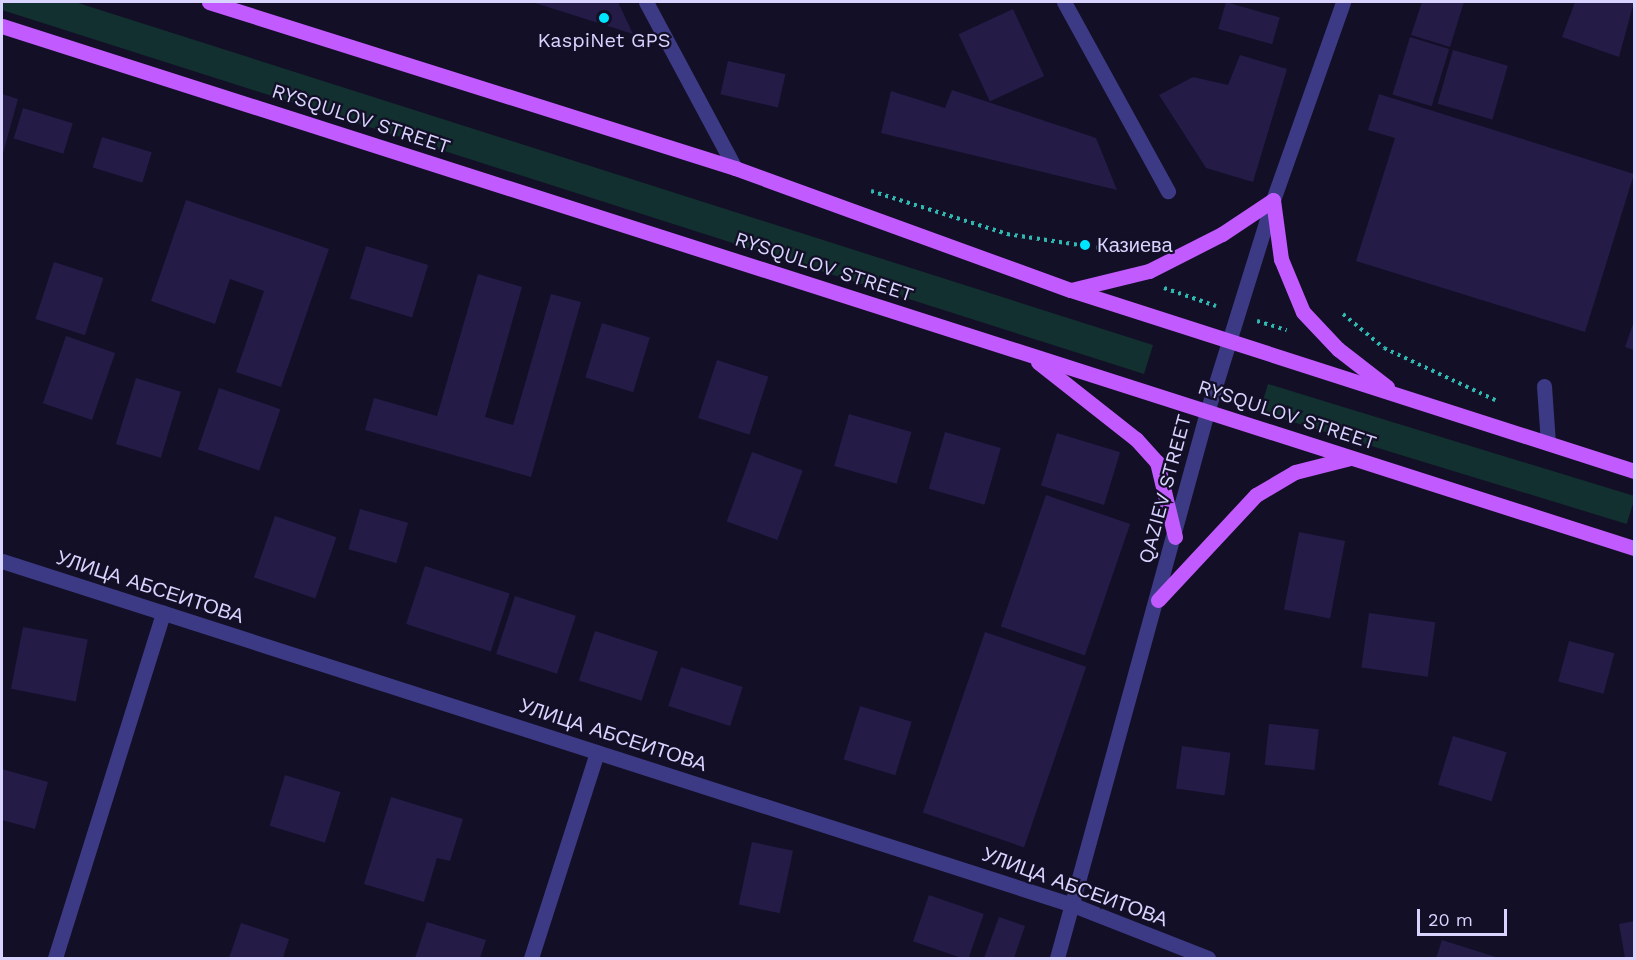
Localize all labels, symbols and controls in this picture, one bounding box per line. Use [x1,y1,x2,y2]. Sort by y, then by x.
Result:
marker: KaspiNet GPS [597,11,611,25]
place label: KaspiNet GPS [537,28,671,52]
street label: RYSQULOV STREET [268,79,454,159]
street label: RYSQULOV STREET [731,227,917,307]
place label: Казиева [1097,233,1173,257]
marker: Казиева [1078,238,1092,252]
street label: RYSQULOV STREET [1194,375,1380,455]
street label: QAZIEV STREET [1133,412,1197,566]
street label: УЛИЦА АБСЕИТОВА [53,545,247,629]
street label: УЛИЦА АБСЕИТОВА [516,693,710,777]
street label: УЛИЦА АБСЕИТОВА [979,842,1171,932]
scale bar [1420,897,1510,935]
text: 20 m [1428,909,1473,930]

